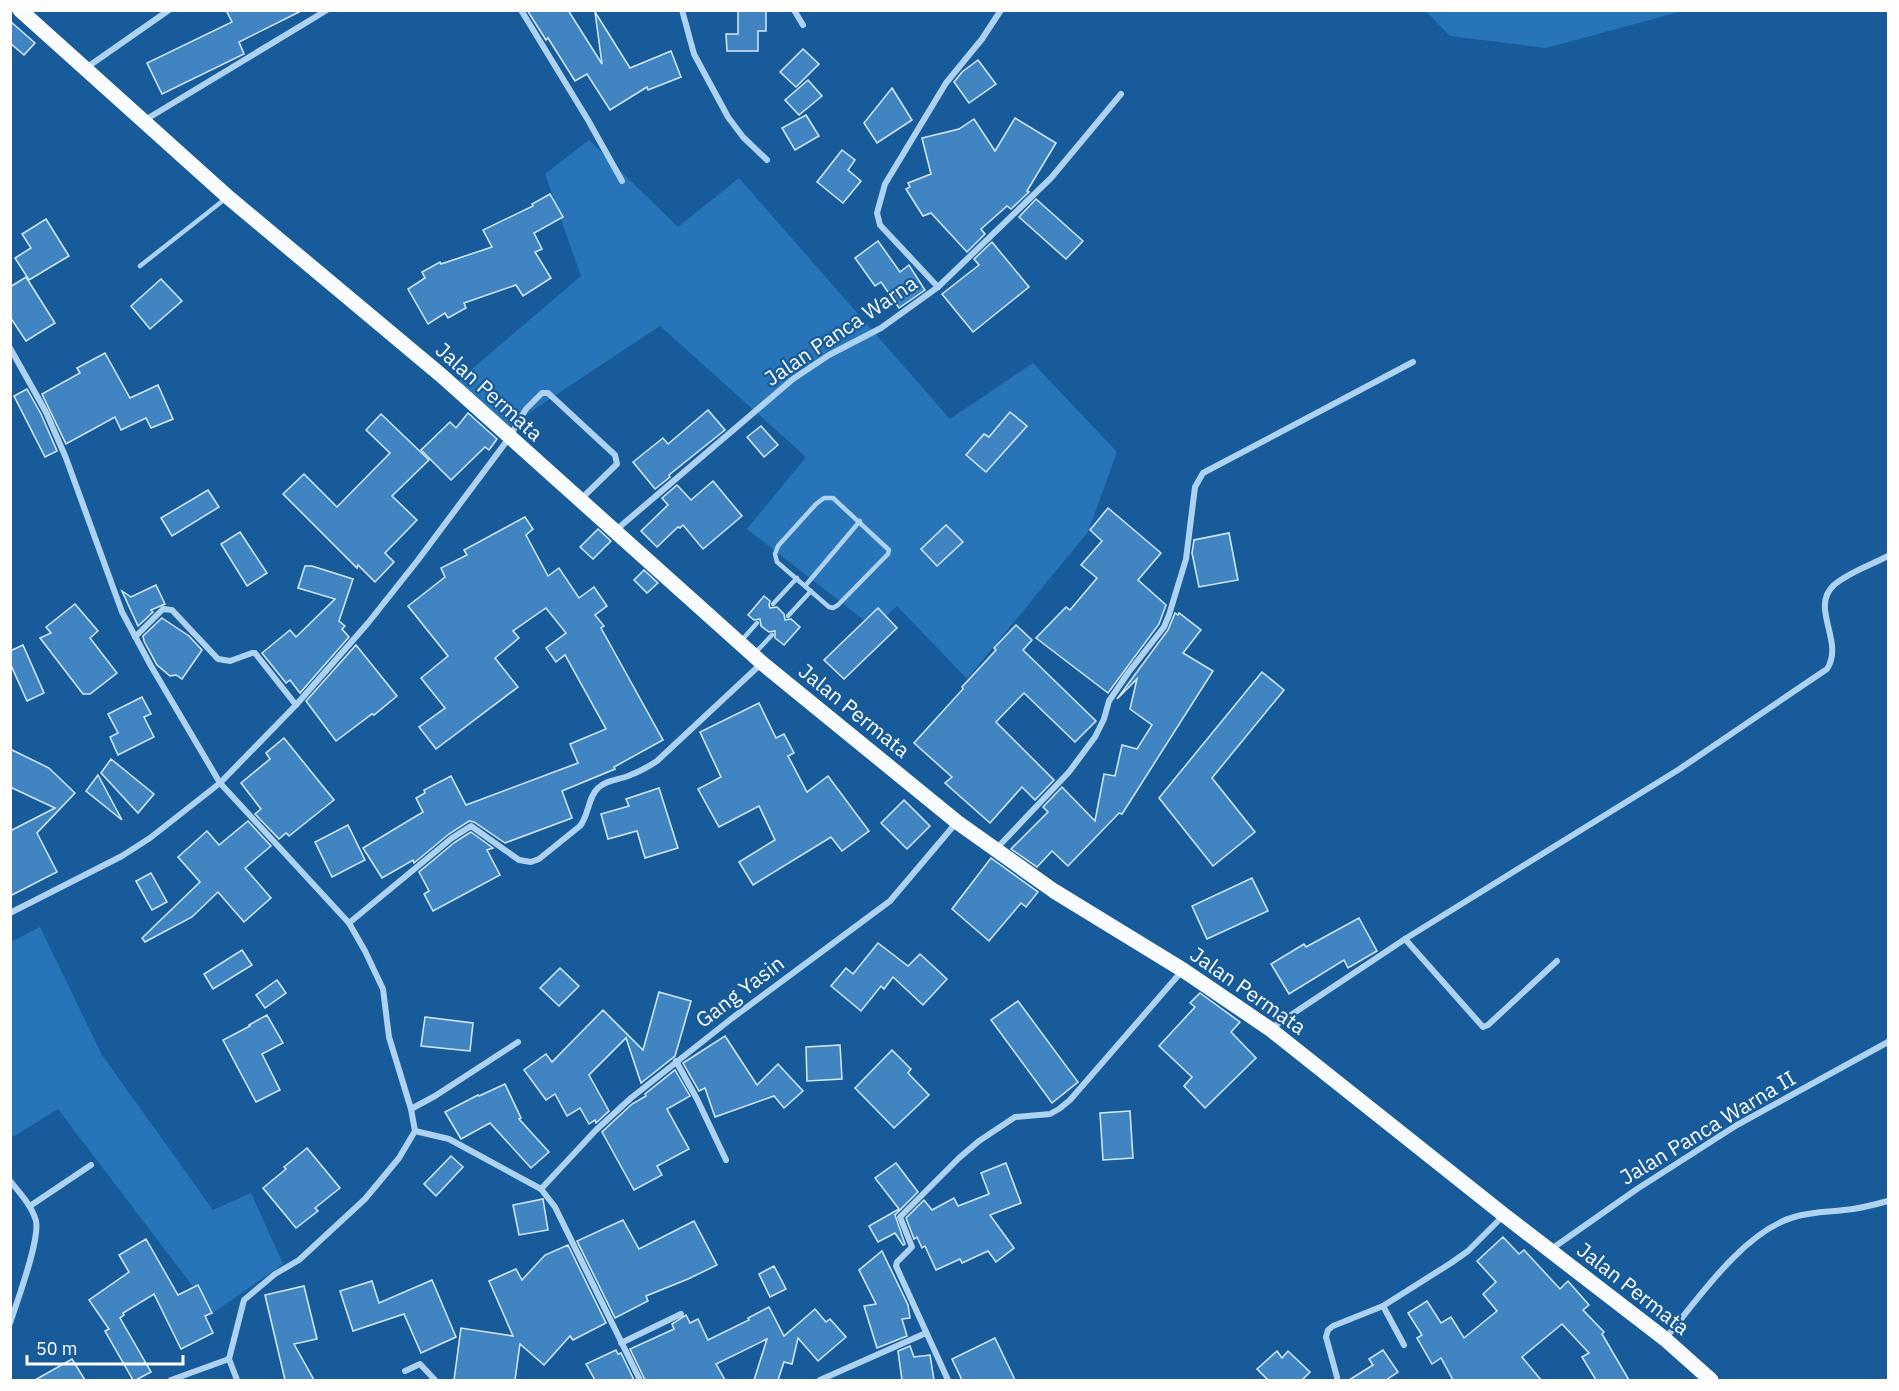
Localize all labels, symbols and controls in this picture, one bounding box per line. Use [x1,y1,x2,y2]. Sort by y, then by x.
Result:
street label: Jalan Panca Warna [759,269,922,392]
street label: Jalan Permata [430,336,549,447]
street label: Jalan Permata [793,657,916,764]
street label: Jalan Permata [1185,940,1312,1040]
street label: Gang Yasin [690,949,789,1034]
street label: Jalan Panca Warna II [1614,1064,1801,1191]
street label: Jalan Permata [1572,1235,1696,1341]
scale bar [27,1328,183,1366]
text: 50 m [36,1337,78,1360]

